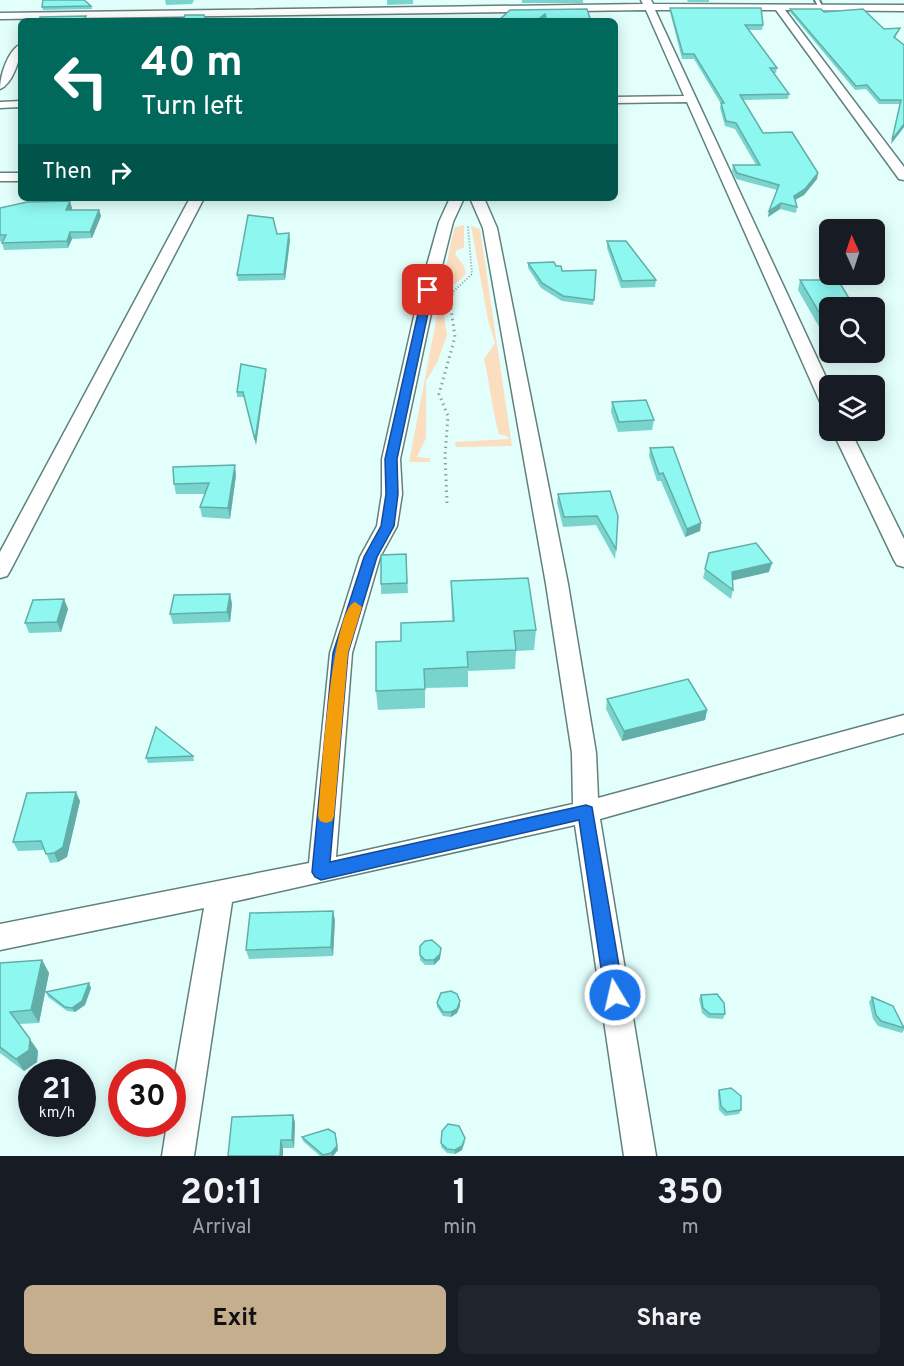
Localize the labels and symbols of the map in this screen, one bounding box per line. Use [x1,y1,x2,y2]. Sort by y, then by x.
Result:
north arrow [819,219,885,285]
pin [402,264,453,315]
position arrow [583,963,647,1027]
speed limit sign: 30 [108,1059,186,1137]

